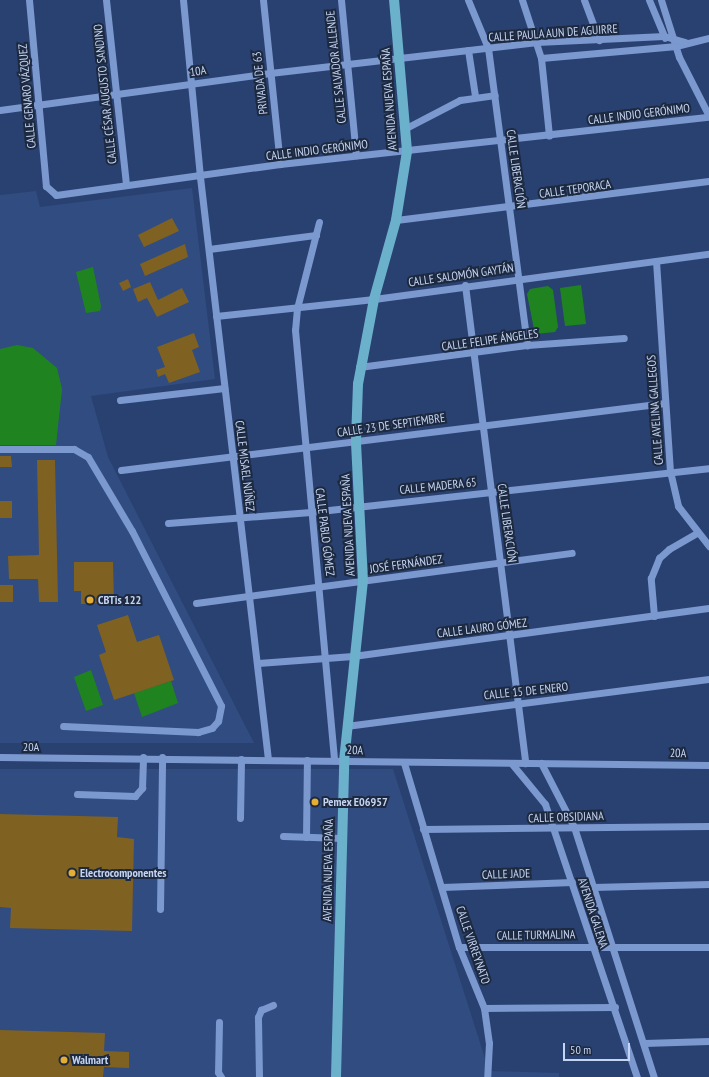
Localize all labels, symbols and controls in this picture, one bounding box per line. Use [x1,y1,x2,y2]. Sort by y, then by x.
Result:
street label: CALLE SALVADOR ALLENDE [323,10,349,124]
street label: CALLE PAULA AUN DE AGUIRRE [487,21,619,45]
street label: CALLE CÉSAR AUGUSTO SANDINO [90,23,120,165]
street label: CALLE GENARO VÁZQUEZ [15,43,39,149]
street label: AVENIDA NUEVA ESPAÑA [378,47,400,151]
street label: PRIVADA DE 63 [250,51,270,115]
street label: 10A [189,63,207,79]
street label: CALLE INDIO GERÓNIMO [587,101,691,127]
street label: CALLE LIBERACIÓN [503,129,529,209]
street label: CALLE INDIO GERÓNIMO [265,137,369,163]
street label: CALLE TEPORACA [538,177,612,201]
street label: CALLE SALOMÓN GAYTÁN [407,260,515,290]
street label: CALLE FELIPE ÁNGELES [440,326,540,354]
street label: CALLE AVELINA GALLEGOS [644,354,666,466]
street label: CALLE 23 DE SEPTIEMBRE [336,410,446,440]
street label: CALLE MISAEL NÚÑEZ [232,419,258,513]
street label: AVENIDA NUEVA ESPAÑA [338,473,358,577]
street label: CALLE MADERA 65 [399,475,477,497]
street label: CALLE LIBERACIÓN [494,483,520,563]
street label: CALLE PABLO GÓMEZ [312,487,338,577]
street label: JOSÉ FERNÁNDEZ [369,552,443,576]
place label: CBTis 122 [98,593,141,607]
marker: CBTis 122 [85,595,95,605]
street label: CALLE LAURO GÓMEZ [436,615,528,641]
street label: CALLE 15 DE ENERO [483,679,569,703]
street label: 20A [23,740,39,754]
street label: 20A [346,742,364,758]
street label: 20A [670,746,686,760]
place label: Pemex E06957 [323,795,388,809]
marker: Pemex E06957 [310,797,320,807]
street label: CALLE OBSIDIANA [528,808,604,826]
street label: AVENIDA NUEVA ESPAÑA [320,818,336,922]
place label: Electrocomponentes [80,866,167,880]
street label: CALLE JADE [481,866,531,882]
marker: Electrocomponentes [67,868,77,878]
street label: AVENIDA GALENA [575,876,611,950]
street label: CALLE VIRREYNATO [453,904,493,986]
street label: CALLE TURMALINA [496,927,576,943]
scale bar [565,1035,632,1061]
text: 50 m [570,1042,591,1057]
place label: Walmart [72,1053,108,1067]
marker: Walmart [59,1055,69,1065]

